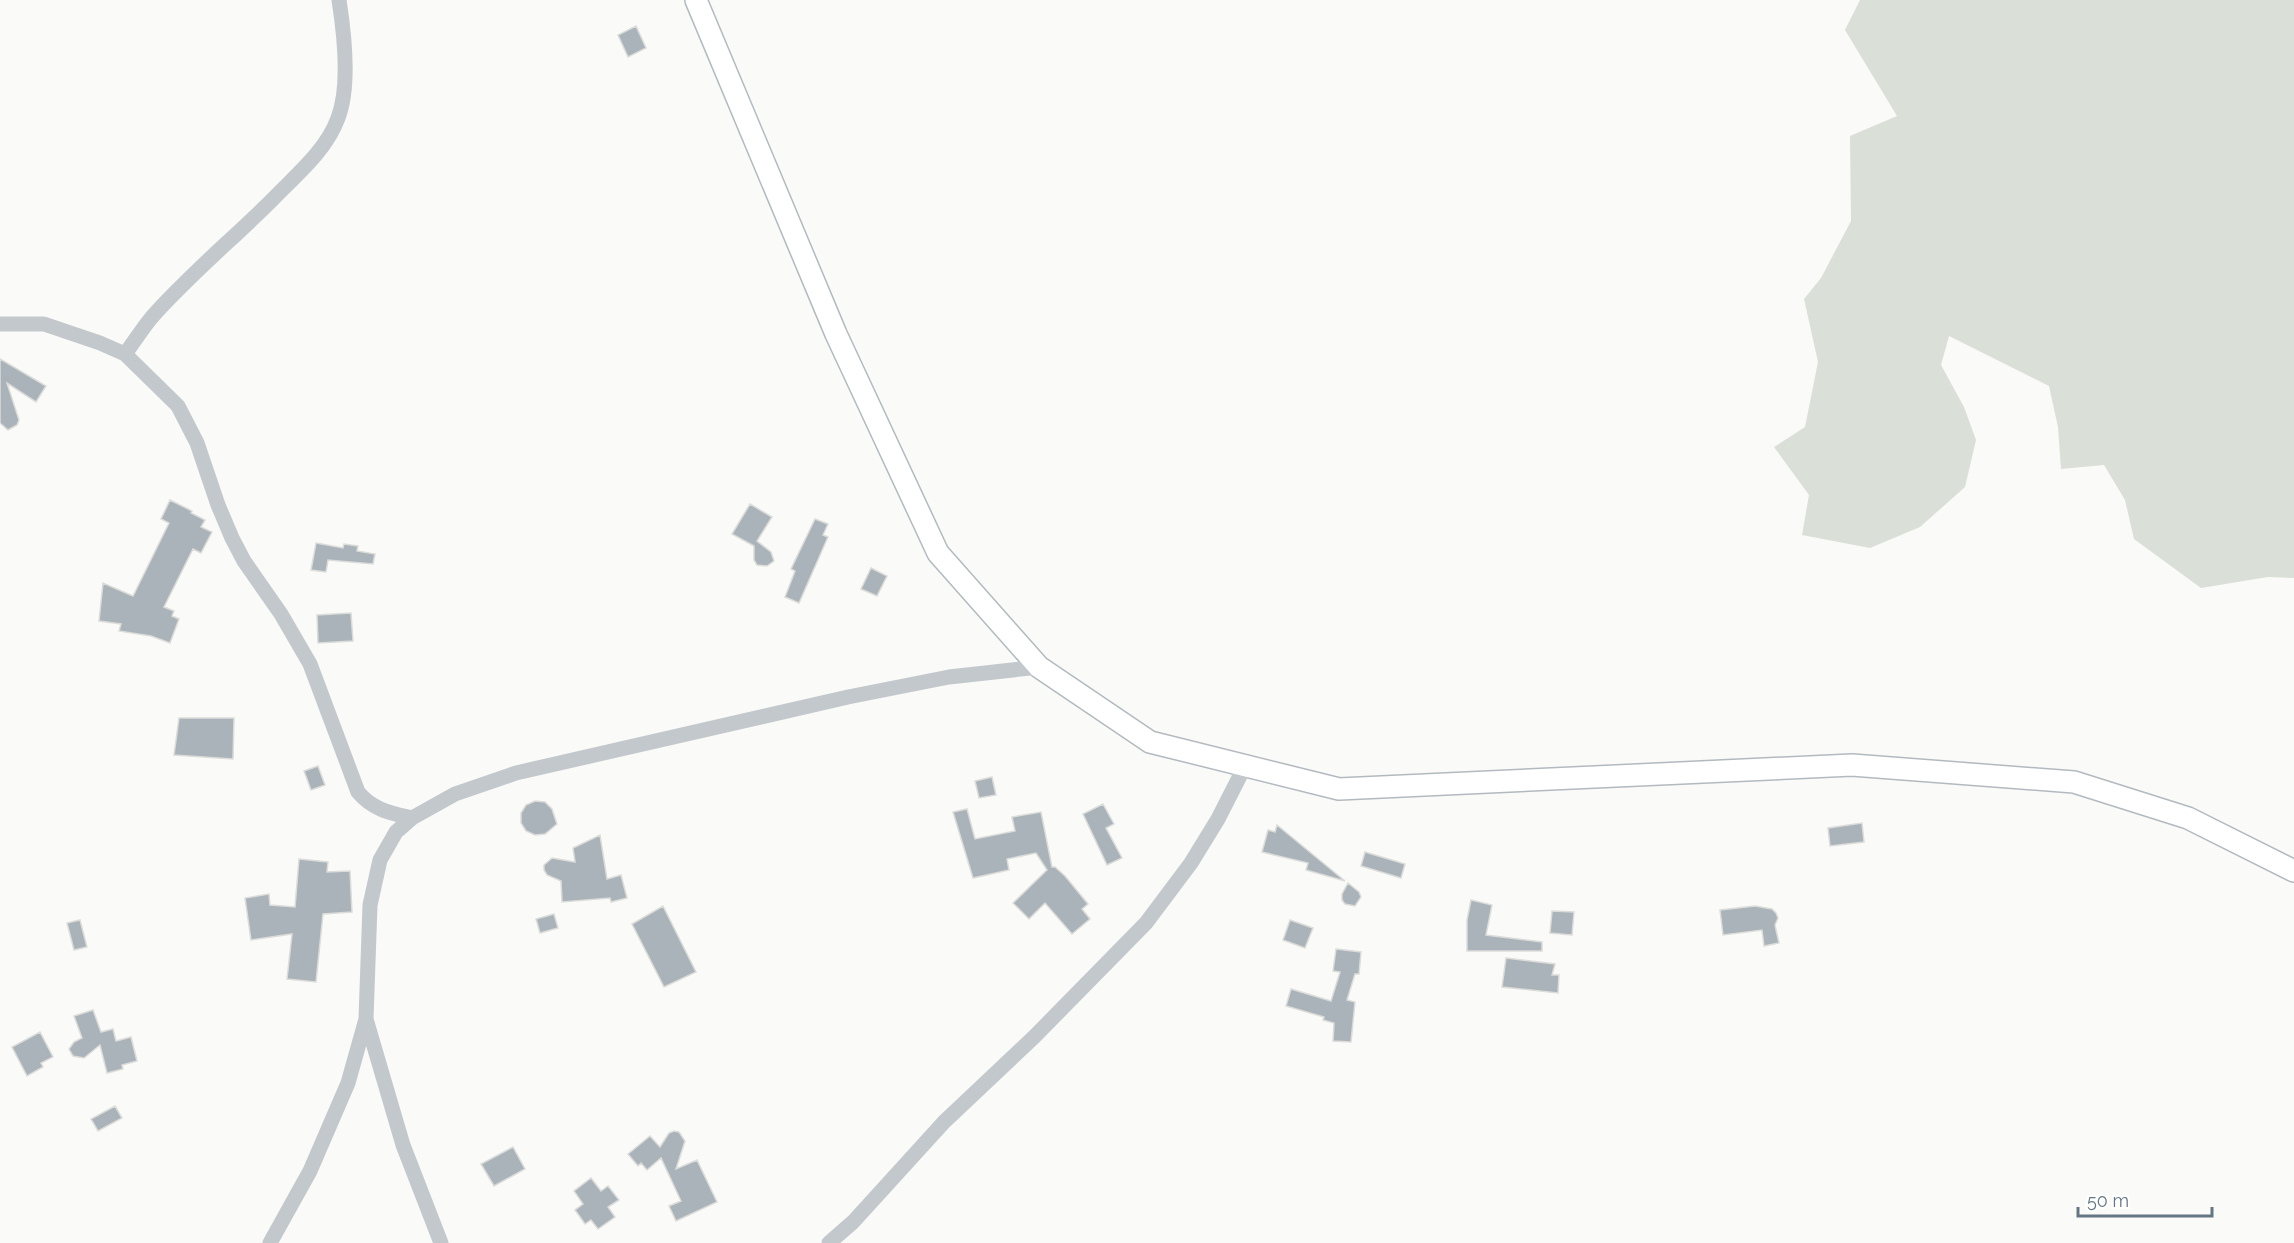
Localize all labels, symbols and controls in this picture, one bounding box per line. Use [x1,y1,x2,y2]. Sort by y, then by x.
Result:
scale bar [2078,1180,2212,1218]
text: 50 m [2087,1190,2129,1211]

